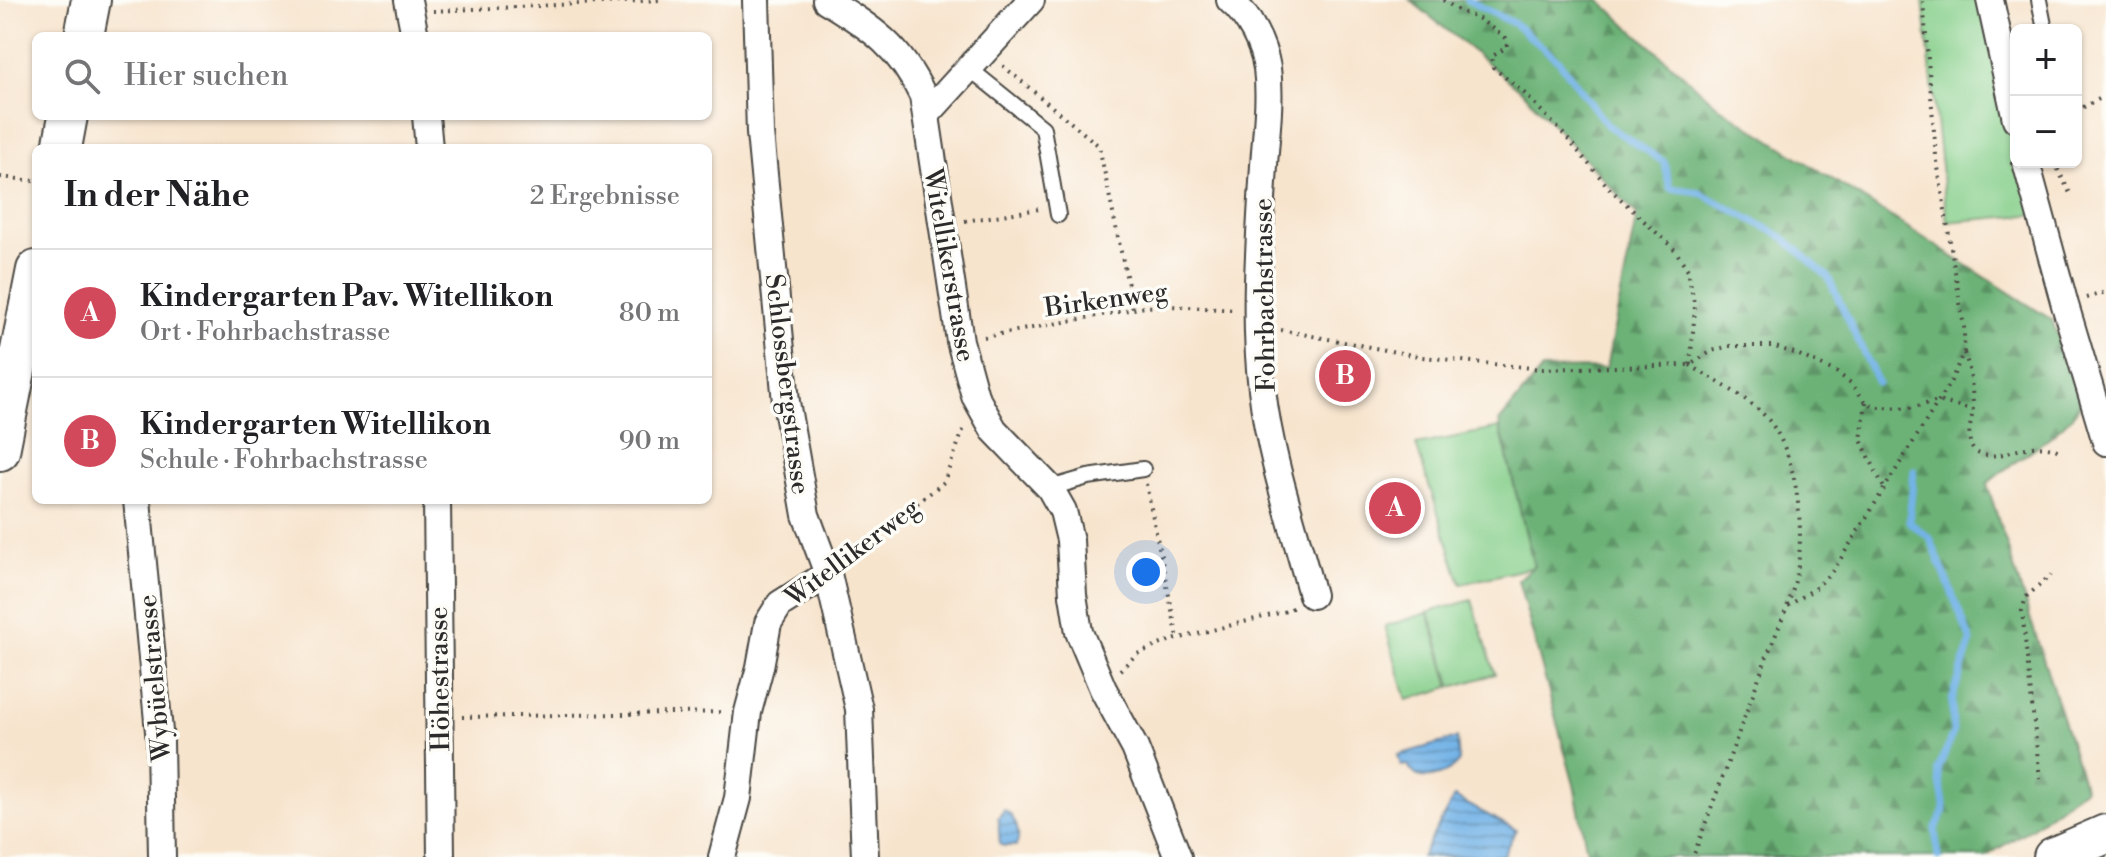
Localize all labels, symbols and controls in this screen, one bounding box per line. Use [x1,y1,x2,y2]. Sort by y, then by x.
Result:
map controls [2010,24,2082,168]
button: + [2010,24,2082,96]
search box [32,32,712,120]
icon: search [60,54,104,98]
text: Hier suchen [124,57,288,95]
button: − [2010,96,2082,168]
street label: Witellikerstrasse [916,165,982,364]
text: In der Nähe [64,175,250,217]
text: 2 Ergebnisse [530,180,680,212]
street label: Fohrbachstrasse [1247,198,1283,392]
street label: Schlossbergstrasse [758,272,816,496]
street label: Birkenweg [1041,275,1170,325]
text: Kindergarten Pav. Witellikon [140,278,553,316]
text: A [81,297,99,329]
text: 80 m [619,297,680,329]
text: Ort · Fohrbachstrasse [140,316,390,348]
pin: B [1319,346,1371,406]
text: Kindergarten Witellikon [140,406,491,444]
text: B [80,425,100,457]
text: 90 m [619,425,680,457]
text: Schule · Fohrbachstrasse [140,444,428,476]
pin: A [1369,478,1421,538]
street label: Witellikerweg [778,492,927,614]
your location [1126,552,1166,592]
street label: Wybüelstrasse [132,593,178,764]
street label: Höhestrasse [423,606,457,752]

